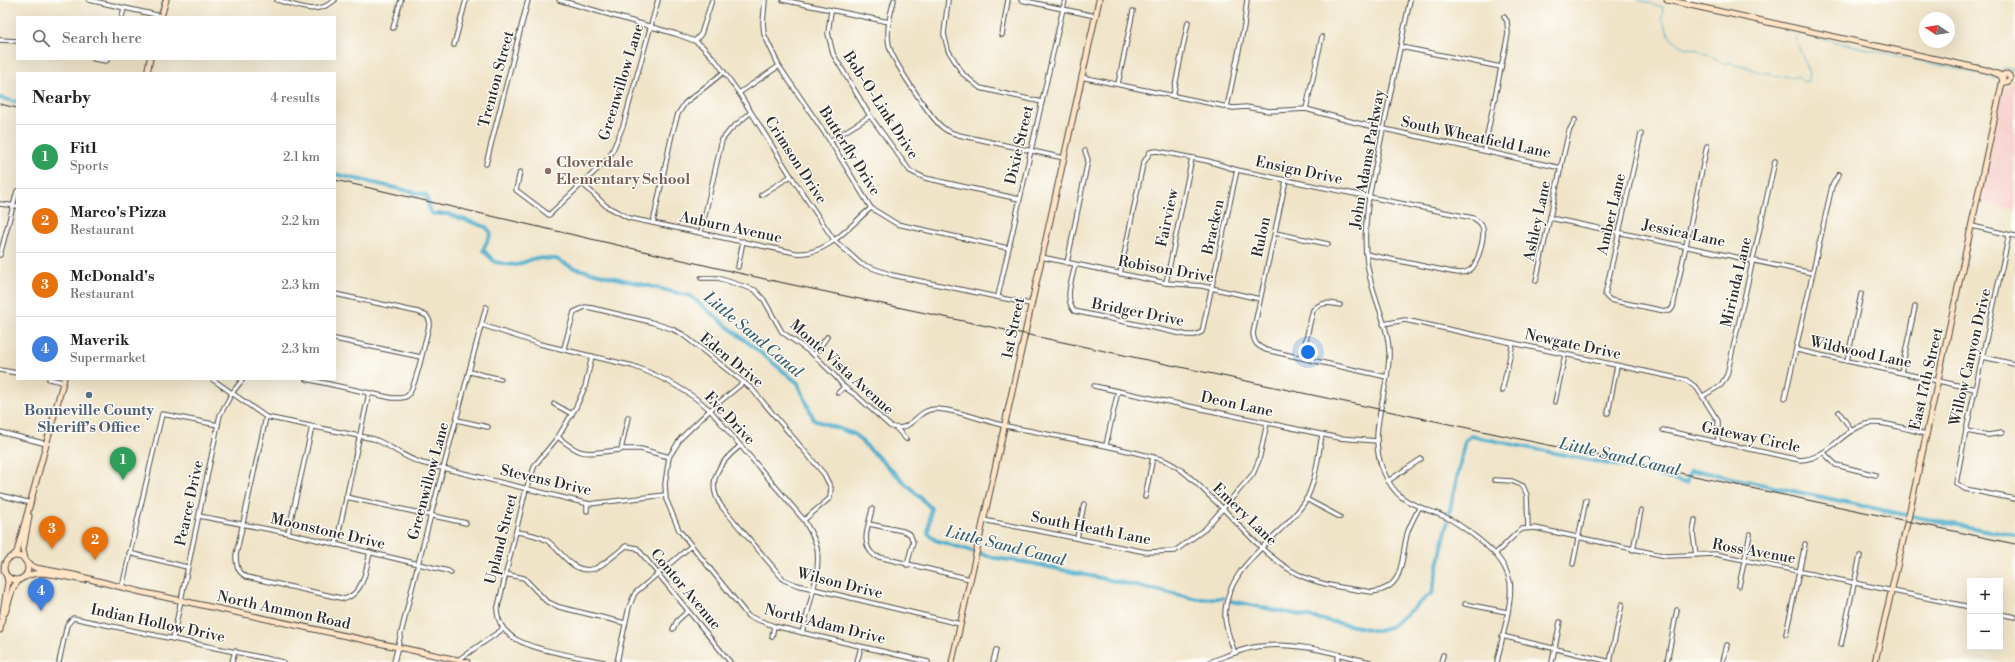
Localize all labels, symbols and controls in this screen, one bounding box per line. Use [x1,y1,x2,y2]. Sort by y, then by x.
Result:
north arrow [1919,12,1955,48]
search box [16,16,336,60]
street label: Greenwillow Lane [595,21,648,143]
icon: search [30,27,52,49]
street label: Trenton Street [474,28,519,129]
text: Search here [62,29,142,48]
street label: Bob-O-Link Drive [838,47,923,163]
text: Nearby [32,87,91,109]
street label: John Adams Parkway [1346,87,1389,231]
text: 4 results [270,90,320,106]
street label: Butterfly Drive [814,102,885,199]
street label: Dixie Street [1001,103,1038,186]
street label: South Wheatfield Lane [1399,112,1553,163]
street label: Crimson Drive [760,113,831,208]
text: Fit1 [70,139,97,158]
text: 1 [42,149,48,165]
text: 2.1 km [283,149,320,165]
street label: Ensign Drive [1253,152,1344,189]
place label: Cloverdale Elementary School [556,153,690,189]
text: Sports [70,158,109,174]
marker: Cloverdale Elementary School [543,166,553,176]
street label: Amber Lane [1593,171,1630,258]
street label: Ashley Lane [1519,179,1555,264]
street label: Fairview [1152,187,1183,249]
street label: Bracken [1198,198,1229,258]
text: Marco's Pizza [70,203,166,222]
street label: Auburn Avenue [677,207,784,248]
text: 2 [41,213,49,229]
text: 2.2 km [281,213,320,229]
street label: Rulon [1248,215,1275,259]
street label: Jessica Lane [1640,215,1727,252]
text: Restaurant [70,222,135,238]
street label: Mirinda Lane [1717,235,1756,329]
street label: Robison Drive [1116,252,1216,287]
text: McDonald's [70,267,154,286]
text: 3 [41,277,49,293]
text: 2.3 km [282,277,320,293]
text: Restaurant [70,286,135,302]
street label: Willow Canyon Drive [1945,286,1996,429]
water label: Little Sand Canal [699,287,808,383]
street label: Bridger Drive [1089,294,1186,331]
street label: 1st Street [998,295,1029,361]
street label: Monte Vista Avenue [786,316,898,419]
street label: Newgate Drive [1523,325,1623,364]
street label: East 17th Street [1905,325,1948,432]
street label: Eden Drive [696,329,767,392]
text: Maverik [70,331,129,350]
street label: Wildwood Lane [1807,332,1914,373]
text: 4 [41,341,49,357]
text: 2.3 km [282,341,320,357]
your location [1298,342,1318,362]
text: Supermarket [70,350,146,366]
street label: Eve Drive [700,388,759,449]
street label: Deon Lane [1199,388,1275,421]
marker: Bonneville County Sheriff's Office [84,390,94,400]
place label: Bonneville County Sheriff's Office [24,401,154,437]
street label: Gateway Circle [1700,418,1802,457]
street label: Greenwillow Lane [404,420,453,542]
water label: Little Sand Canal [1556,433,1683,481]
pin: 1 [110,447,136,480]
street label: Pearce Drive [171,458,208,548]
street label: Stevens Drive [498,461,593,500]
street label: Emery Lane [1208,479,1281,550]
street label: Upland Street [481,491,522,586]
street label: South Heath Lane [1029,508,1153,549]
street label: Moonstone Drive [269,509,387,554]
pin: 3 [39,516,65,549]
water label: Little Sand Canal [943,521,1069,571]
pin: 2 [82,527,108,560]
street label: Ross Avenue [1711,535,1797,568]
street label: Contor Avenue [646,545,725,634]
street label: Wilson Drive [794,563,885,603]
pin: 4 [28,578,54,611]
map controls [1967,578,2003,650]
button: + [1967,578,2003,614]
street label: North Ammon Road [216,587,353,634]
street label: Indian Hollow Drive [89,600,227,647]
street label: North Adam Drive [762,600,888,649]
button: − [1967,614,2003,650]

